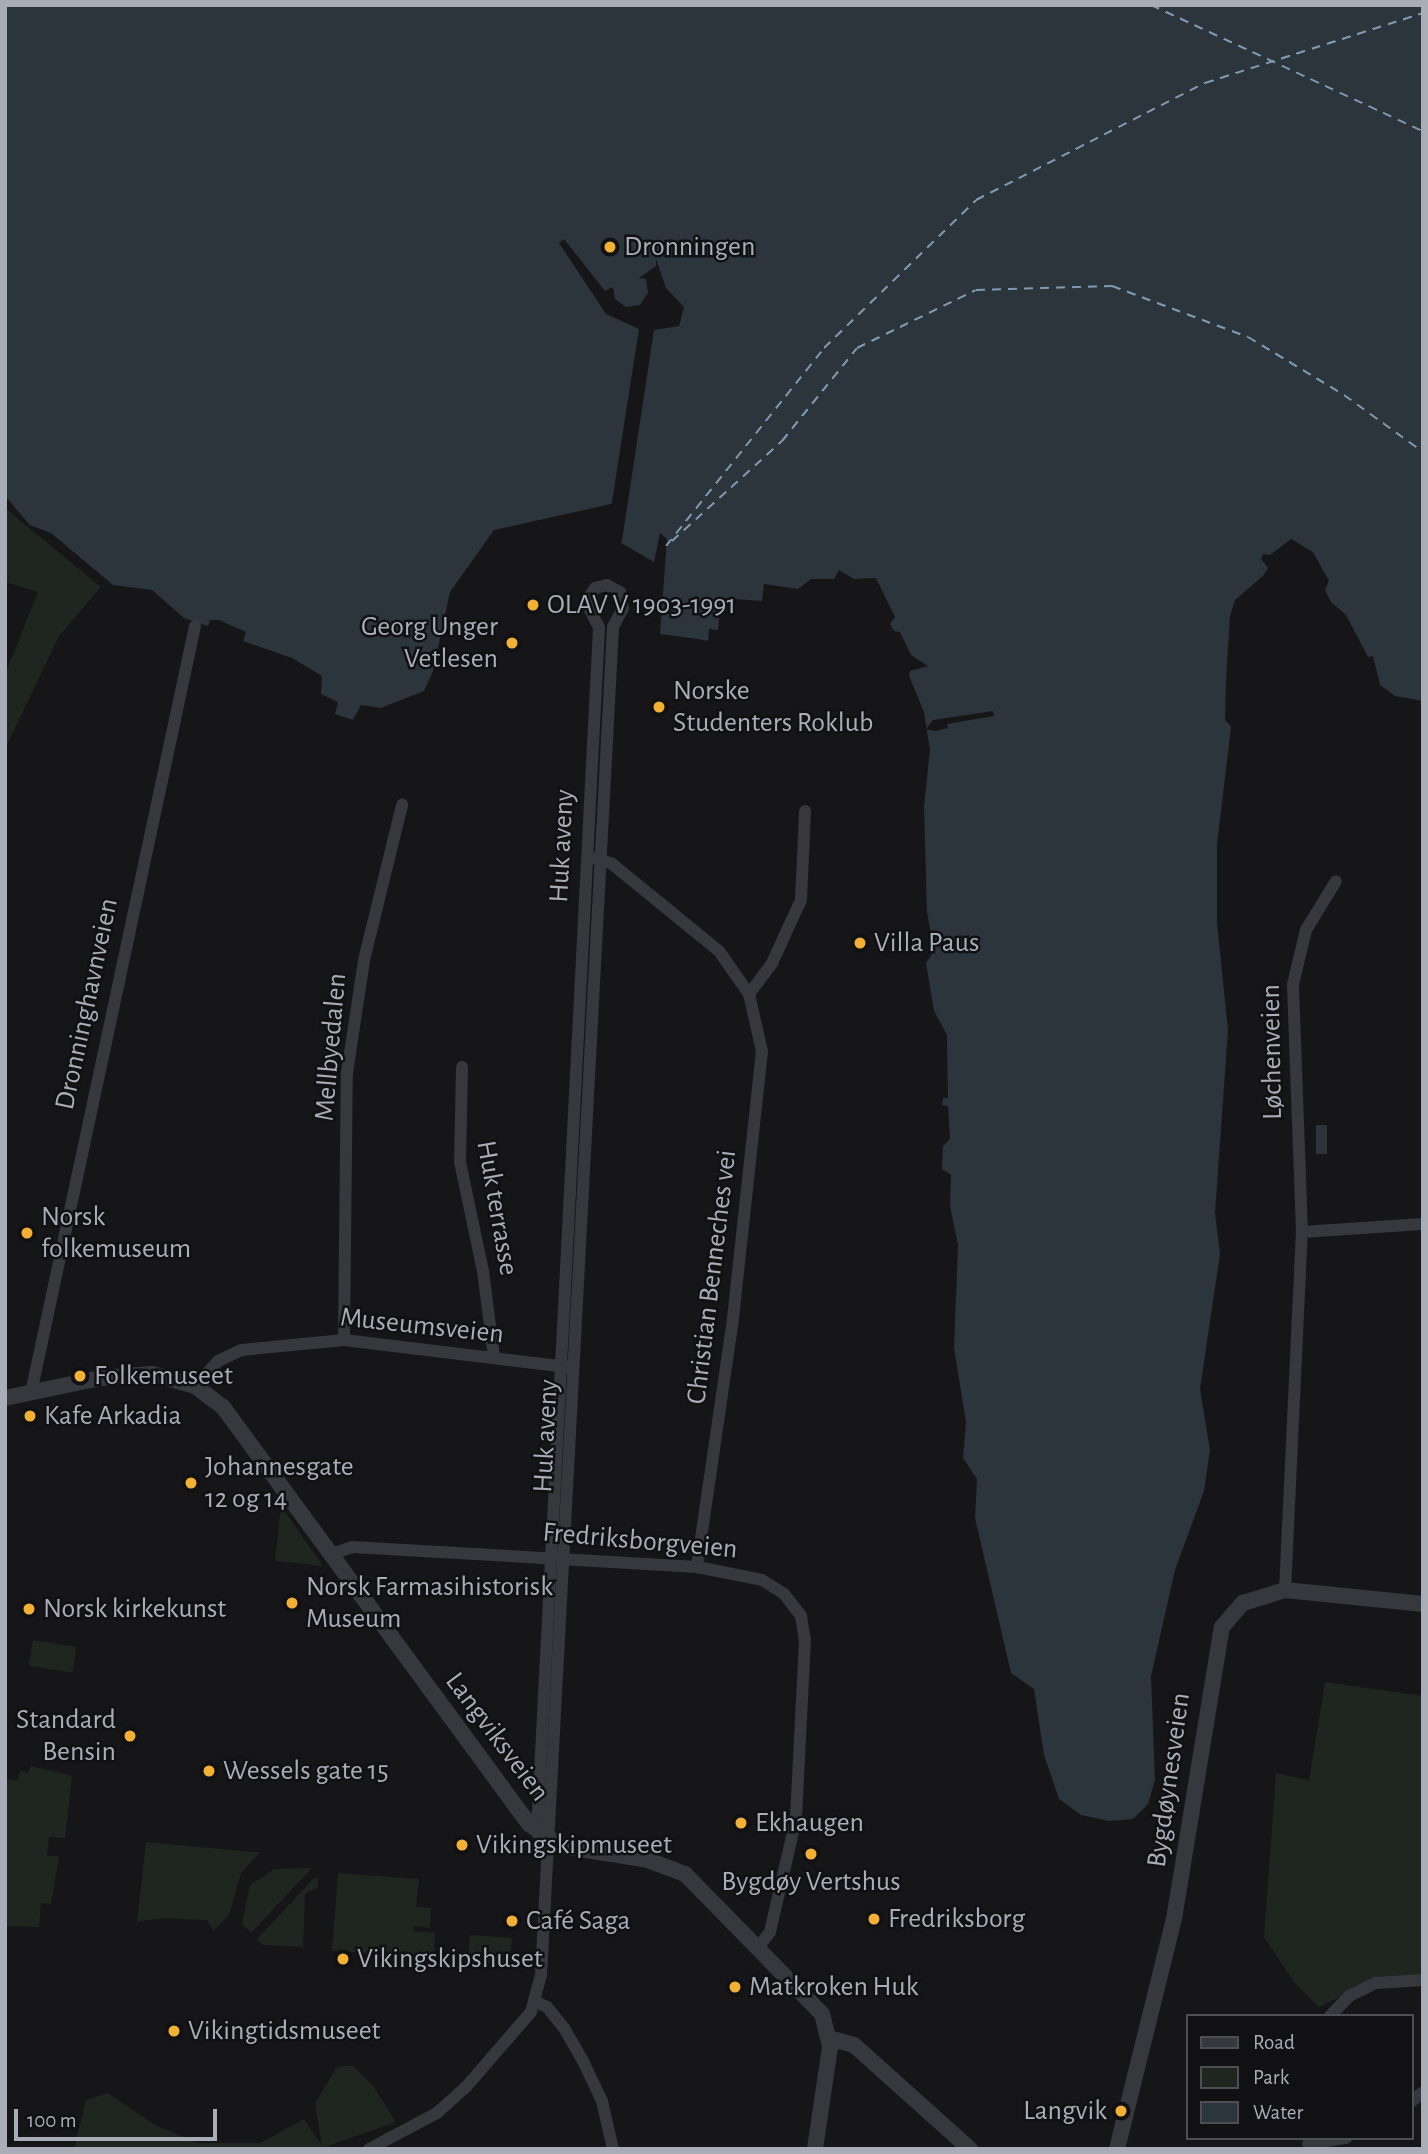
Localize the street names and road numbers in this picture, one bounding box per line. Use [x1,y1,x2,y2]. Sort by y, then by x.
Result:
street label: Huk aveny [542,789,582,903]
street label: Dronninghavnveien [48,895,126,1113]
street label: Mellbyedalen [308,972,354,1122]
street label: Løchenveien [1254,984,1290,1120]
street label: Huk terrasse [469,1138,525,1278]
street label: Christian Benneches vei [680,1148,744,1406]
street label: Museumsveien [339,1301,505,1351]
street label: Huk aveny [526,1379,566,1493]
street label: Fredriksborgveien [541,1516,739,1566]
street label: Langviksveien [438,1666,556,1808]
street label: Bygdøynesveien [1140,1691,1198,1869]

